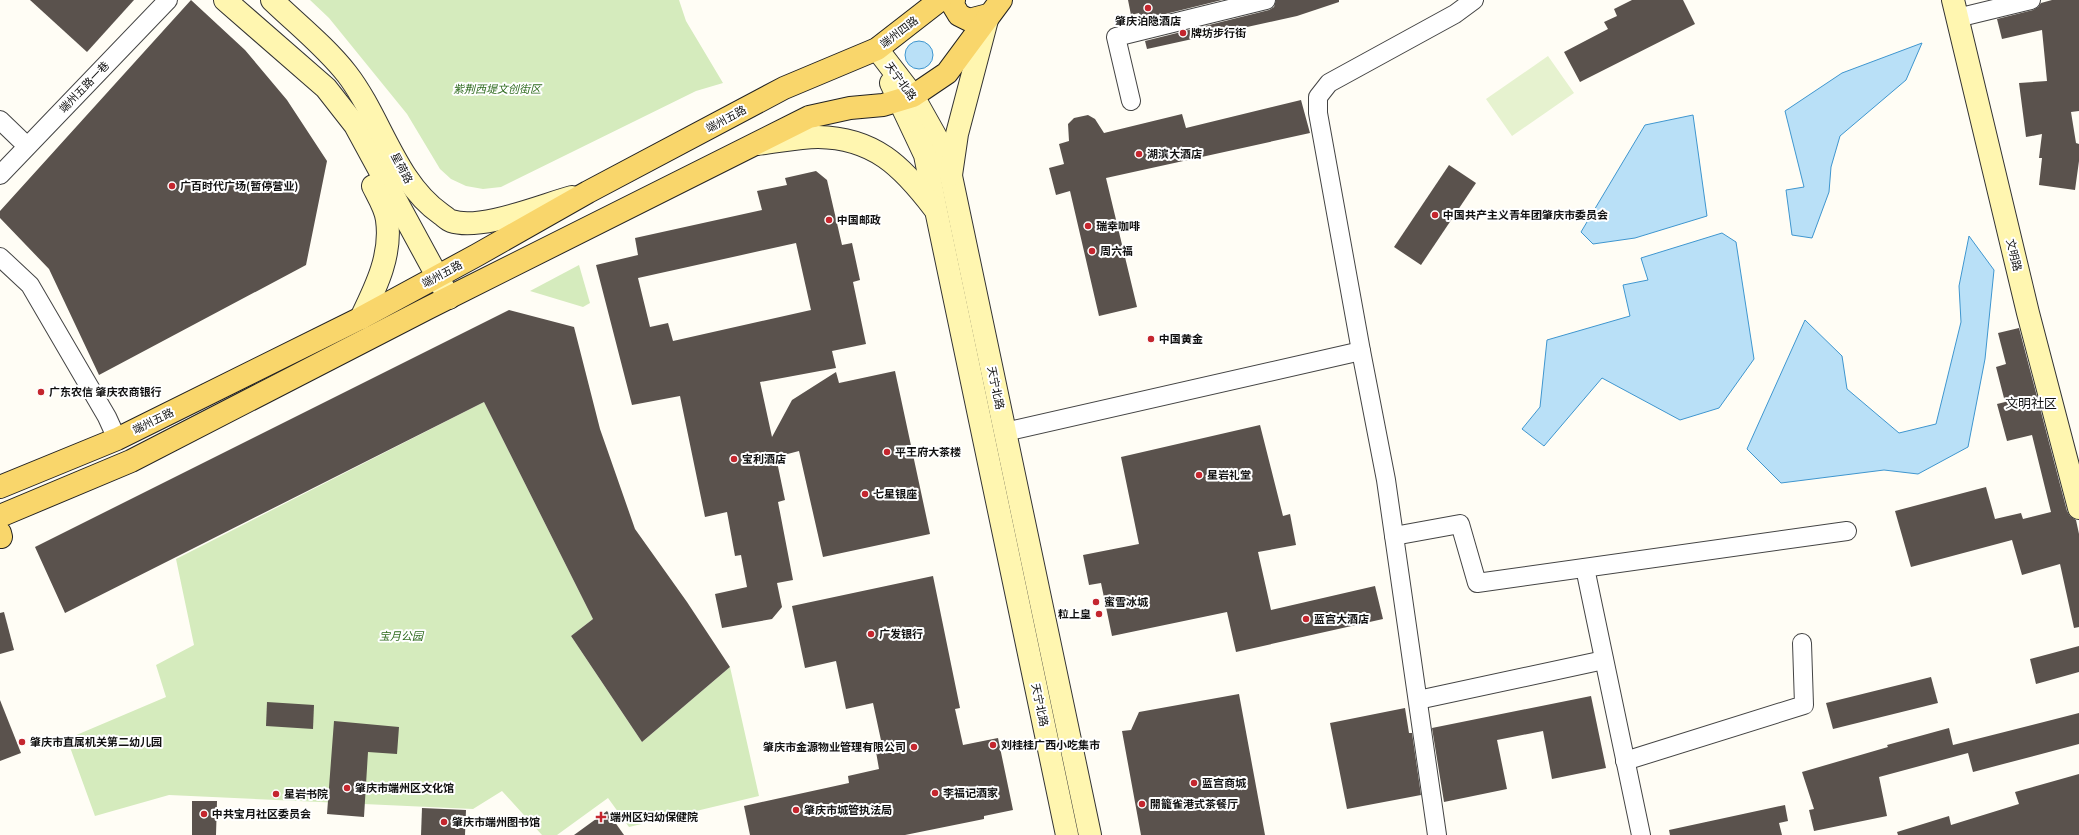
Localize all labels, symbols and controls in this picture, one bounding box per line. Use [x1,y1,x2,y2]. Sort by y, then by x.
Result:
marker: 肇庆泊隐酒店 [1143,3,1153,13]
street label: 端州四路 [876,12,921,51]
place label: 肇庆泊隐酒店 [1115,12,1181,28]
place label: 牌坊步行街 [1191,24,1246,40]
marker: 牌坊步行街 [1178,28,1188,38]
street label: 端州五路一巷 [55,57,112,116]
street label: 天宁北路 [882,58,921,103]
park label: 紫荆西堤文创街区 [453,80,543,96]
street label: 端州五路 [702,101,749,136]
place label: 湖滨大酒店 [1147,145,1202,161]
street label: 星荷路 [388,149,418,186]
marker: 湖滨大酒店 [1134,149,1144,159]
place label: 广百时代广场(暂停营业) [180,177,298,193]
marker: 广百时代广场(暂停营业) [167,181,177,191]
place label: 中国共产主义青年团肇庆市委员会 [1443,206,1608,222]
marker: 中国共产主义青年团肇庆市委员会 [1430,210,1440,220]
place label: 中国邮政 [837,211,881,227]
marker: 中国邮政 [824,215,834,225]
place label: 瑞幸咖啡 [1096,217,1140,233]
marker: 瑞幸咖啡 [1083,221,1093,231]
street label: 文明路 [2003,237,2027,273]
place label: 周六福 [1100,242,1133,258]
marker: 周六福 [1087,246,1097,256]
street label: 端州五路 [418,256,465,291]
place label: 中国黄金 [1159,330,1203,346]
marker: 中国黄金 [1146,334,1156,344]
street label: 天宁北路 [985,365,1009,411]
place label: 广东农信 肇庆农商银行 [49,383,162,399]
marker: 广东农信 肇庆农商银行 [36,387,46,397]
district label: 文明社区 [2005,393,2057,412]
street label: 端州五路 [129,403,176,437]
place label: 平王府大茶楼 [895,443,961,459]
marker: 平王府大茶楼 [882,447,892,457]
place label: 宝利酒店 [742,450,786,466]
marker: 宝利酒店 [729,454,739,464]
place label: 星岩礼堂 [1207,466,1251,482]
marker: 星岩礼堂 [1194,470,1204,480]
place label: 七星银座 [873,485,917,501]
marker: 七星银座 [860,489,870,499]
place label: 蜜雪冰城 [1104,593,1149,609]
marker: 蜜雪冰城 [1091,597,1101,607]
place label: 粒上皇 [1058,605,1091,621]
marker: 粒上皇 [1094,609,1104,619]
place label: 蓝宫大酒店 [1314,610,1369,626]
marker: 蓝宫大酒店 [1301,614,1311,624]
place label: 广发银行 [879,625,923,641]
park label: 宝月公园 [379,627,425,643]
marker: 广发银行 [866,629,876,639]
street label: 天宁北路 [1029,682,1053,728]
place label: 肇庆市直属机关第二幼儿园 [30,733,162,749]
place label: 刘桂桂广西小吃集市 [1001,736,1100,752]
marker: 肇庆市直属机关第二幼儿园 [17,737,27,747]
place label: 肇庆市金源物业管理有限公司 [763,738,906,754]
marker: 刘桂桂广西小吃集市 [988,740,998,750]
marker: 肇庆市金源物业管理有限公司 [909,742,919,752]
place label: 蓝宫商城 [1202,774,1247,790]
marker: 蓝宫商城 [1189,778,1199,788]
place label: 肇庆市端州区文化馆 [355,779,454,795]
marker: 肇庆市端州区文化馆 [342,783,352,793]
place label: 李福记酒家 [943,784,998,800]
place label: 星岩书院 [284,785,328,801]
marker: 李福记酒家 [930,788,940,798]
marker: 星岩书院 [271,789,281,799]
place label: 開籠雀港式茶餐厅 [1150,795,1238,811]
marker: 開籠雀港式茶餐厅 [1137,799,1147,809]
place label: 肇庆市城管执法局 [804,801,892,817]
place label: 中共宝月社区委员会 [212,805,311,821]
marker: 肇庆市城管执法局 [791,805,801,815]
place label: 端州区妇幼保健院 [610,808,698,824]
marker: 中共宝月社区委员会 [199,809,209,819]
marker: 端州区妇幼保健院 [595,811,607,823]
place label: 肇庆市端州图书馆 [452,813,540,829]
marker: 肇庆市端州图书馆 [439,817,449,827]

